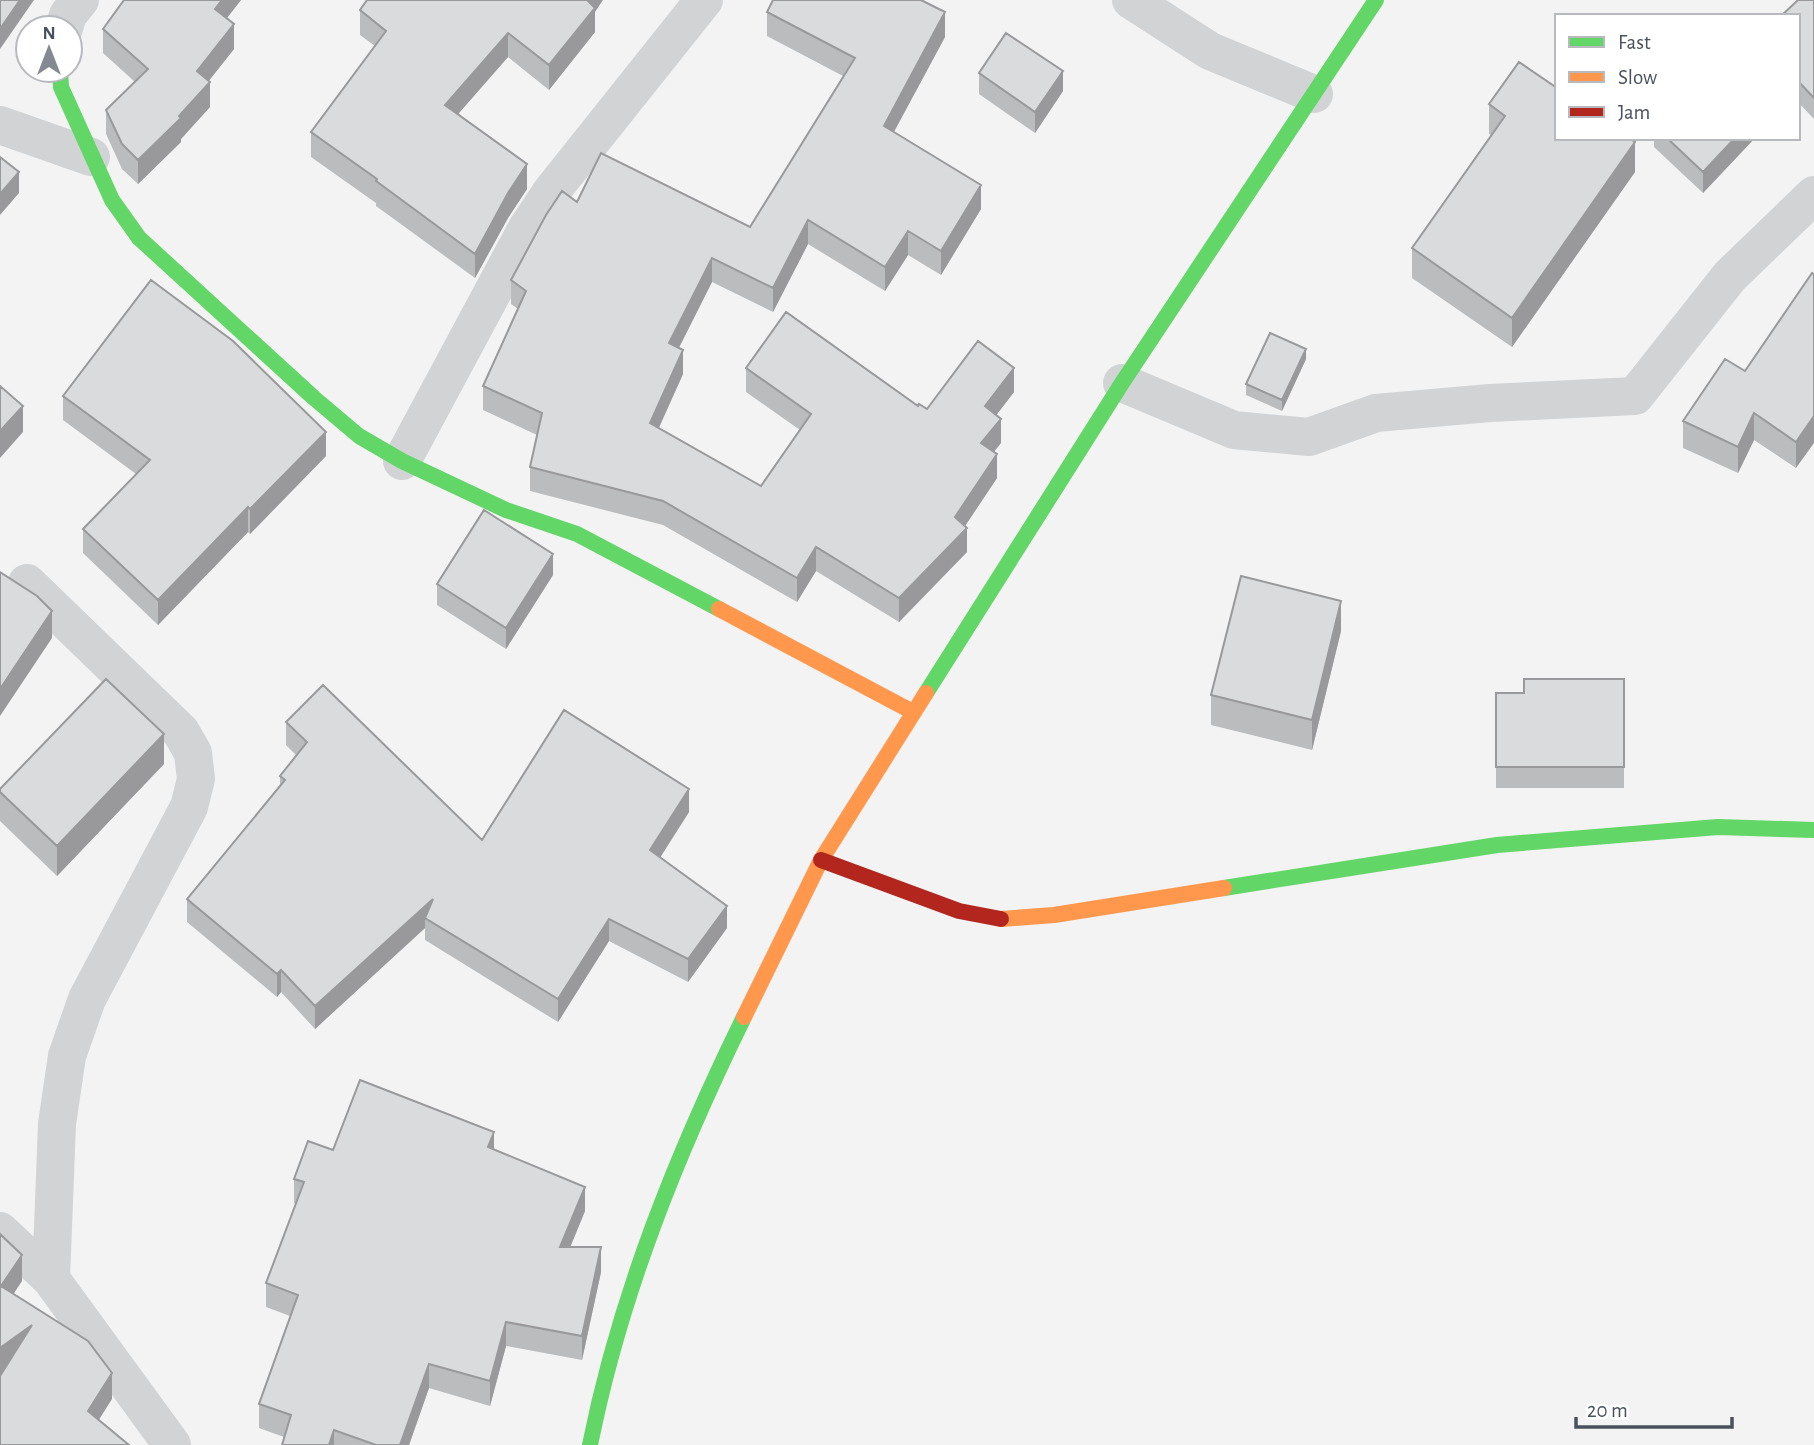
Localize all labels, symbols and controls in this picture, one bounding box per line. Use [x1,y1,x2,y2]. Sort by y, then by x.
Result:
north arrow [14,14,84,84]
legend [1555,14,1800,140]
text: N [42,24,56,43]
text: Fast [1618,32,1651,53]
text: Slow [1618,67,1657,88]
text: Jam [1618,102,1650,123]
scale bar [1576,1386,1732,1430]
text: 20 m [1587,1400,1628,1421]

